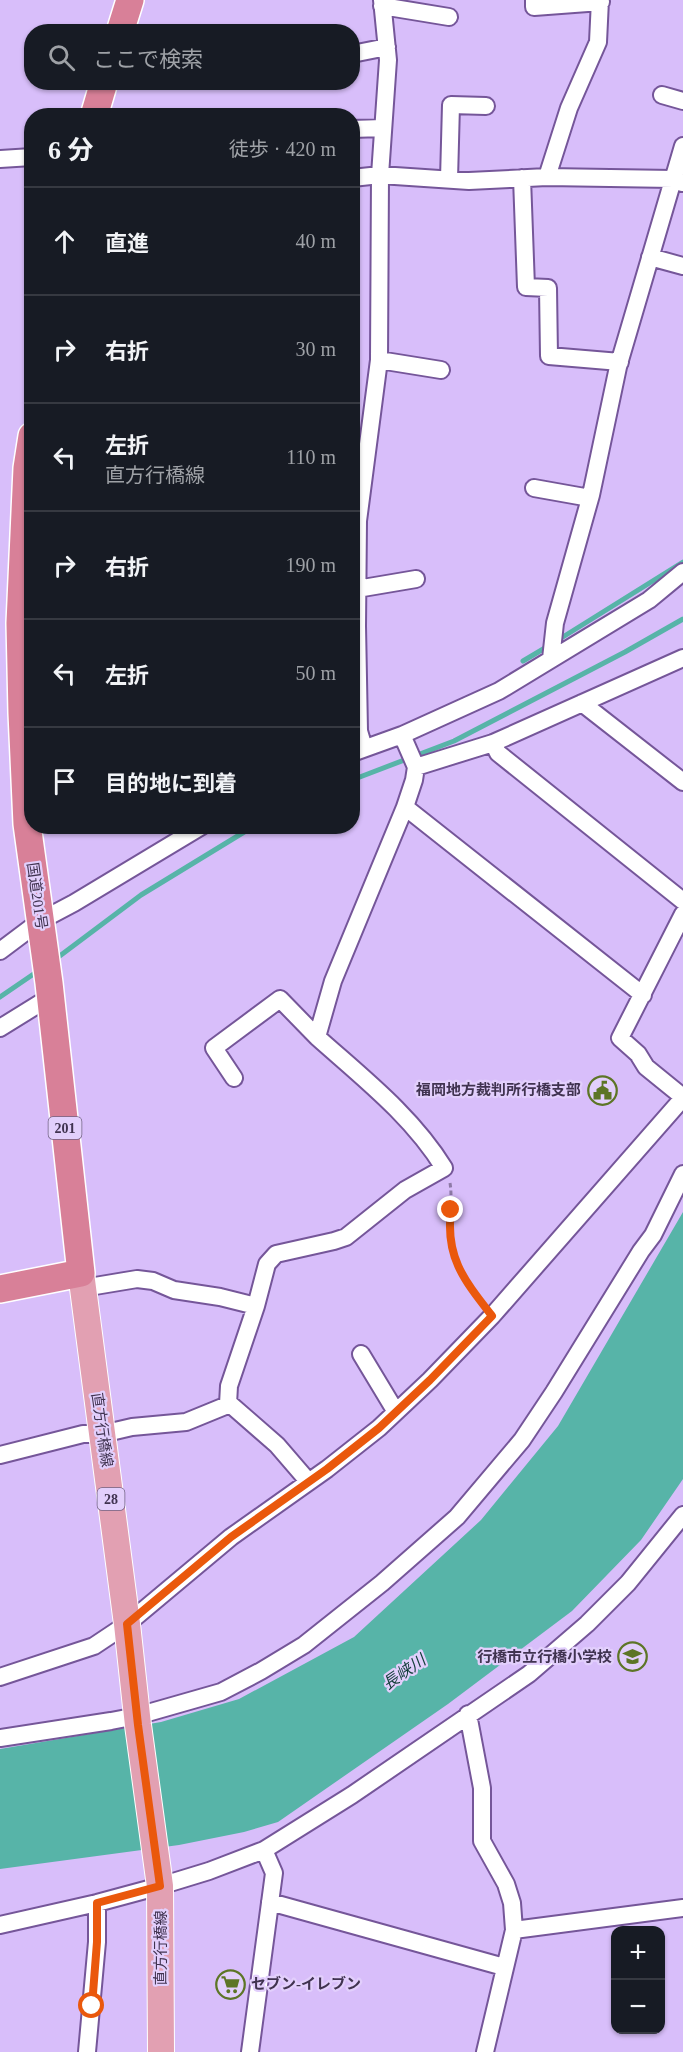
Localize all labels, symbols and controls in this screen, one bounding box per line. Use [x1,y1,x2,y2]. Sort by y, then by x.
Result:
search box [24,24,360,90]
icon: search [45,41,78,74]
text: ここで検索 [93,47,203,72]
text: 6 分 [48,136,94,165]
text: 徒歩 · 420 m [229,138,336,160]
icon: ahead [48,225,81,258]
text: 40 m [295,230,336,252]
text: 直進 [105,231,149,256]
icon: right [48,333,81,366]
text: 30 m [295,338,336,360]
text: 右折 [105,339,149,364]
text: 左折 [105,433,149,458]
icon: left [48,441,81,474]
text: 110 m [286,446,336,468]
text: 直方行橋線 [105,464,205,486]
icon: right [48,549,81,582]
text: 190 m [285,554,336,576]
text: 右折 [105,555,149,580]
icon: left [48,657,81,690]
text: 50 m [295,662,336,684]
text: 左折 [105,663,149,688]
icon: arrive [48,765,81,798]
text: 目的地に到着 [105,771,237,796]
street label: 国道201号 [24,861,50,931]
public building icon: 福岡地方裁判所行橋支部 [586,1074,618,1106]
place label: 福岡地方裁判所行橋支部 [415,1081,581,1098]
road number: 201 [48,1117,82,1139]
route end [437,1196,463,1222]
street label: 直方行橋線 [89,1392,116,1468]
road number: 28 [98,1488,124,1510]
school or university icon: 行橋市立行橋小学校 [617,1641,649,1673]
place label: 行橋市立行橋小学校 [477,1649,612,1665]
water label: 長峡川 [379,1650,430,1693]
street label: 直方行橋線 [152,1910,169,1986]
map controls [611,1926,665,2034]
button: + [611,1926,665,1980]
supermarket icon: セブン-イレブン [214,1968,246,2000]
place label: セブン-イレブン [251,1975,361,1992]
button: − [611,1980,665,2034]
route start [78,1992,104,2018]

